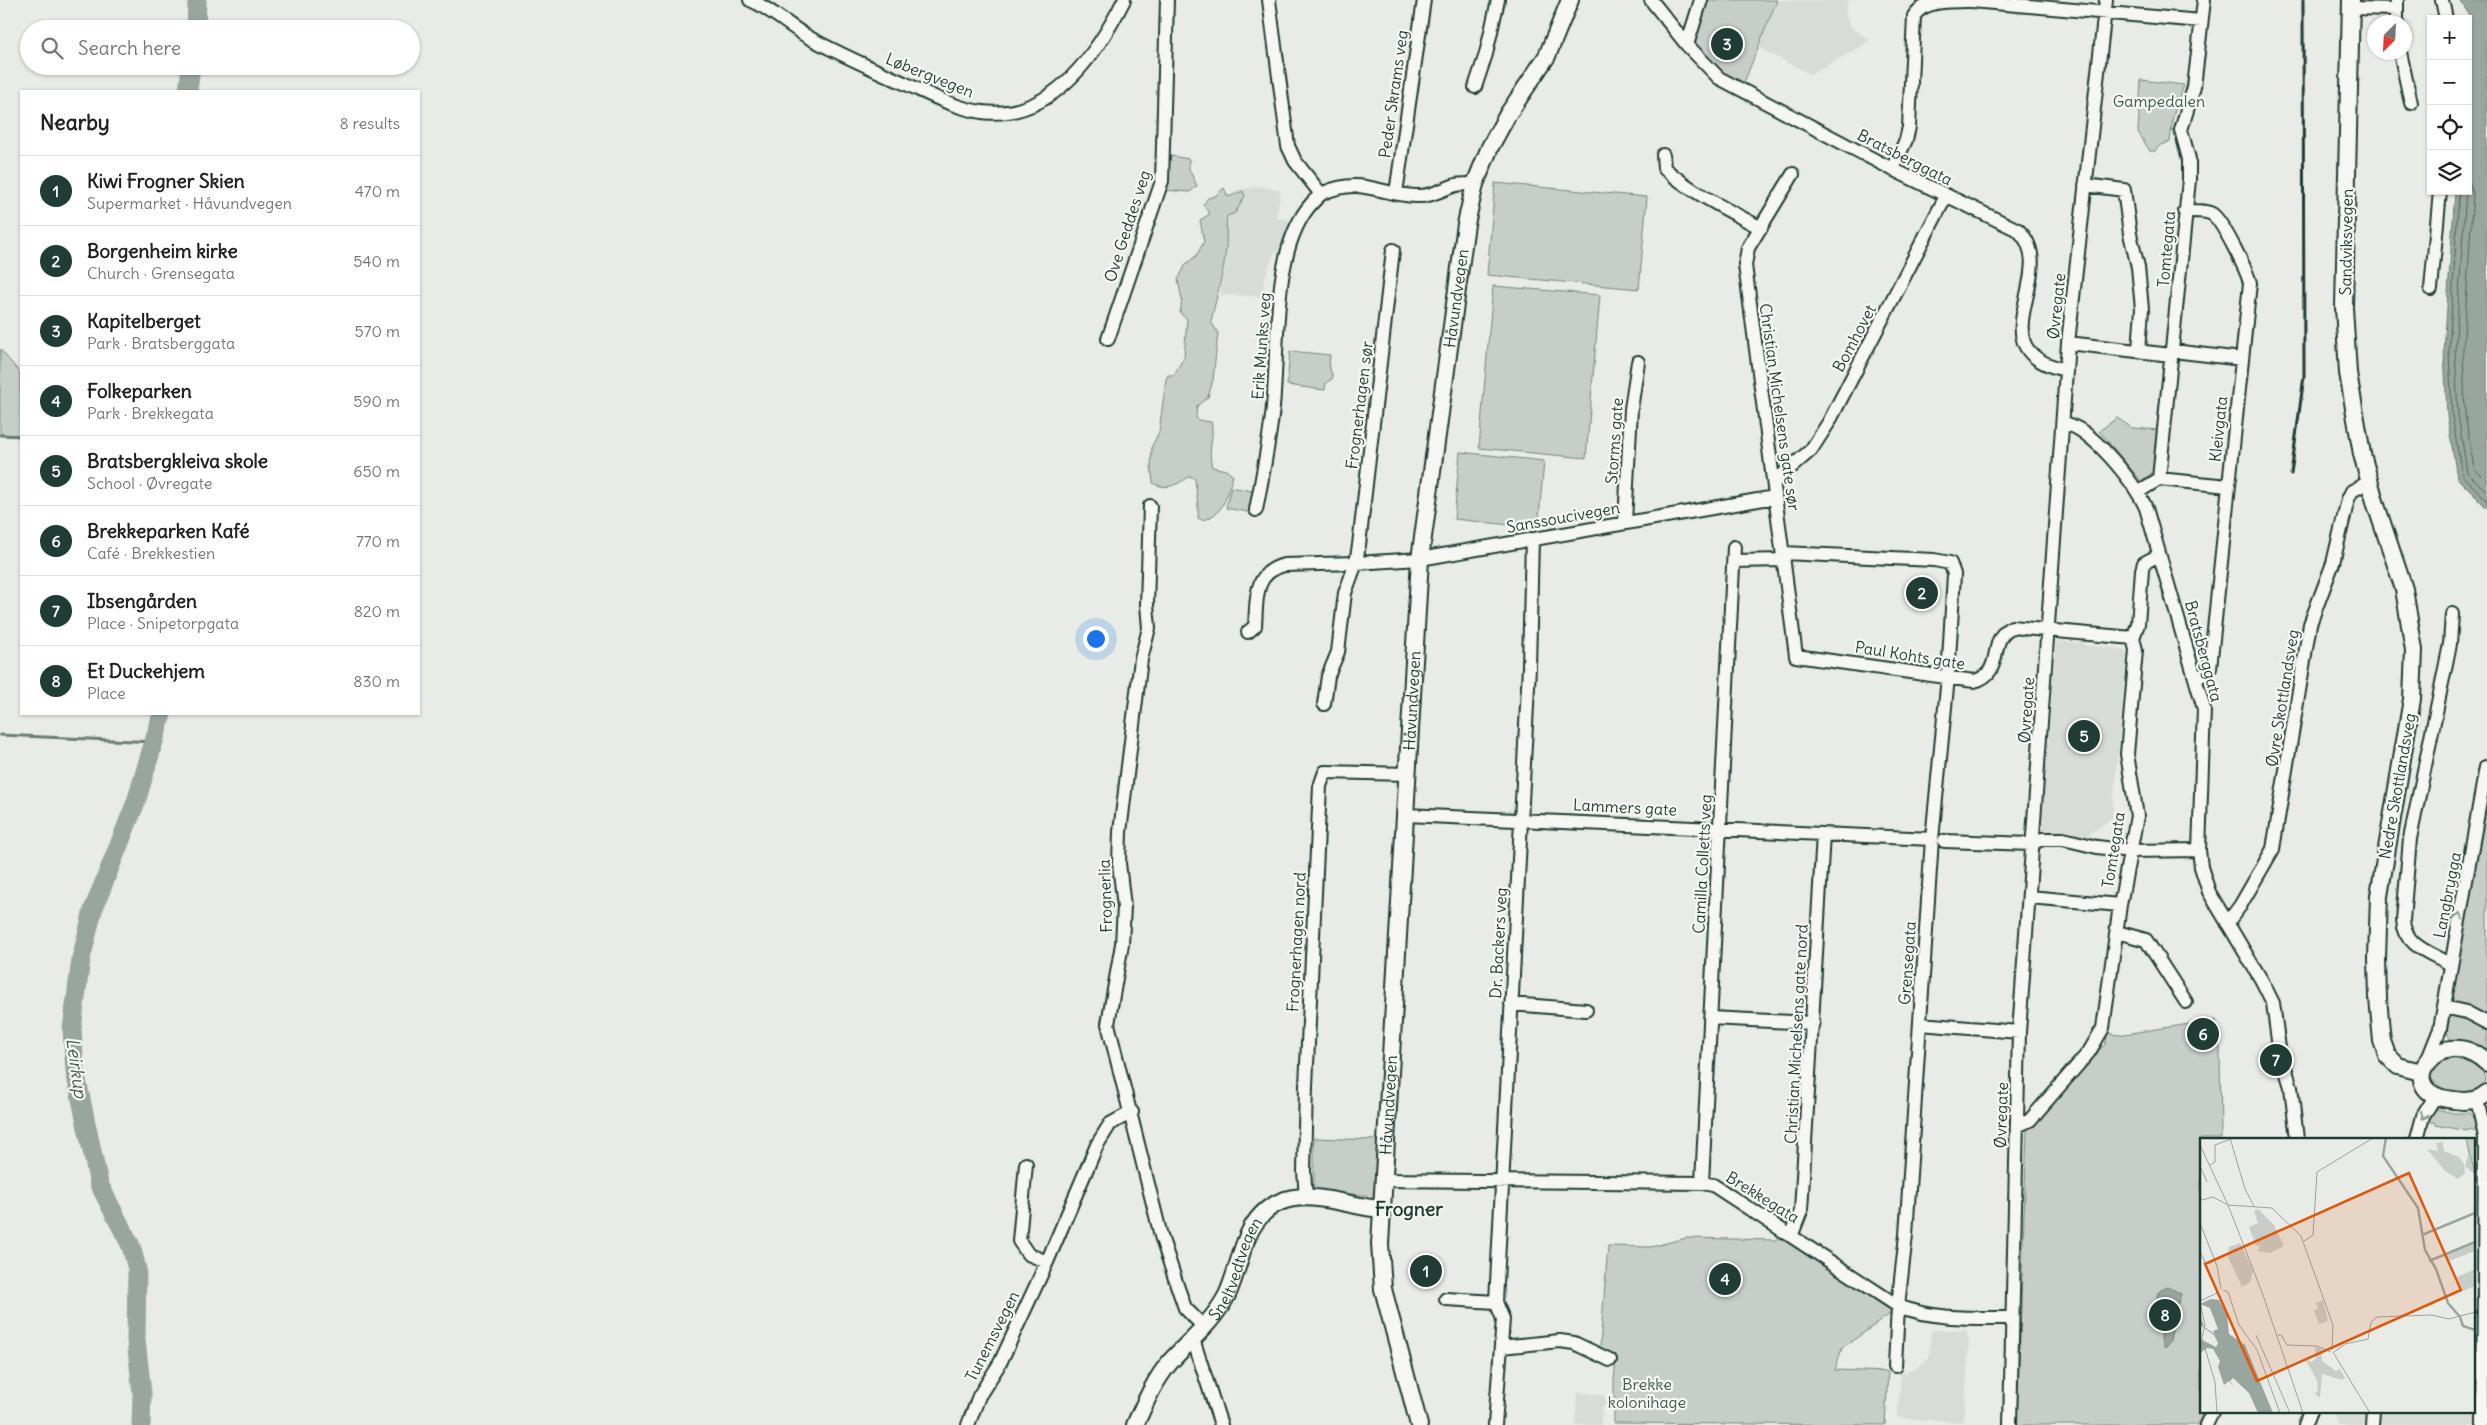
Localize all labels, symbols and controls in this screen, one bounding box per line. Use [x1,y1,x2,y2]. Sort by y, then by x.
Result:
north arrow [2367,15,2412,60]
map controls [2427,15,2472,195]
button: + [2427,15,2472,60]
search box [20,20,420,75]
pin: 3 [1711,25,1743,63]
street label: Peder Skrams veg [1374,29,1412,159]
icon: search [38,34,66,62]
text: Search here [78,36,181,60]
street label: Løbergvegen [883,48,977,102]
button: − [2427,60,2472,105]
park label: Gampedalen [2113,91,2205,111]
button: locate [2427,105,2472,150]
text: Nearby [40,109,110,136]
text: 8 results [339,113,400,133]
street label: Bratsberggata [1854,124,1956,190]
button: layers [2427,150,2472,195]
street label: Ove Geddes veg [1099,168,1155,284]
text: Kiwi Frogner Skien [87,169,245,193]
text: 1 [53,181,59,201]
text: 470 m [355,181,400,201]
street label: Sandviksvegen [2335,188,2357,296]
text: Supermarket · Håvundvegen [87,193,292,213]
street label: Tomtegata [2153,210,2179,288]
text: Borgenheim kirke [87,239,238,263]
street label: Håvundvegen [1439,248,1472,349]
text: 2 [52,251,60,271]
text: 540 m [353,251,400,271]
text: Church · Grensegata [87,263,235,283]
street label: Øvregate [2043,272,2069,340]
street label: Erik Munks veg [1247,292,1275,400]
street label: Bomhovet [1828,300,1880,375]
street label: Christian Michelsens gate sør [1756,302,1805,512]
text: Kapitelberget [87,309,201,333]
text: 3 [51,321,61,341]
text: 570 m [355,321,400,341]
text: Park · Bratsberggata [87,333,235,353]
street label: Frognerhagen sør [1341,339,1377,470]
text: Folkeparken [87,379,192,403]
text: 4 [51,391,61,411]
text: 590 m [353,391,400,411]
street label: Kleivgata [2205,395,2231,463]
street label: Storms gate [1601,397,1627,485]
text: Park · Brekkegata [87,403,214,423]
text: Bratsbergkleiva skole [87,449,268,473]
text: 5 [51,461,61,481]
text: 650 m [353,461,400,481]
text: School · Øvregate [87,473,212,493]
street label: Sanssoucivegen [1505,497,1621,537]
text: Brekkeparken Kafé [87,519,250,543]
text: 6 [51,531,61,551]
text: 770 m [356,531,400,551]
text: Café · Brekkestien [87,543,215,563]
pin: 2 [1906,574,1938,612]
text: Ibsengården [87,589,197,613]
street label: Bratsberggata [2181,598,2227,704]
text: 7 [52,601,60,621]
text: 820 m [354,601,400,621]
text: Place · Snipetorpgata [87,613,239,633]
your location [1083,626,1109,652]
street label: Øvre Skottlandsveg [2261,628,2303,768]
street label: Paul Kohts gate [1854,636,1966,674]
street label: Håvundvegen [1399,650,1425,751]
text: Et Duckehjem [87,659,205,683]
text: 8 [51,671,61,691]
text: 830 m [353,671,400,691]
street label: Øvregate [2014,676,2038,744]
text: Place [87,683,126,703]
street label: Nedre Skottlandsveg [2374,711,2420,861]
pin: 5 [2068,717,2100,755]
street label: Lammers gate [1573,794,1677,820]
street label: Camilla Colletts veg [1688,794,1716,934]
street label: Tomtegata [2097,811,2129,889]
street label: Langbrygga [2429,850,2465,940]
street label: Frognerlia [1094,859,1116,933]
street label: Frognerhagen nord [1282,872,1310,1012]
street label: Dr. Backers veg [1485,887,1511,999]
one-way arrow [2454,912,2464,921]
street label: Grensegata [1894,920,1920,1006]
street label: Christian Michelsens gate nord [1780,923,1812,1145]
pin: 6 [2187,1015,2219,1053]
water label: Leirkup [61,1037,93,1100]
pin: 7 [2260,1041,2292,1079]
street label: Håvundvegen [1375,1055,1401,1155]
street label: Øvregate [1990,1081,2012,1149]
one-way arrow [2420,1111,2431,1120]
inset map [2200,1138,2474,1412]
street label: Brekkegata [1723,1167,1803,1227]
district label: Frogner [1375,1197,1443,1221]
street label: Sneltvedtvegen [1204,1213,1266,1324]
pin: 1 [1410,1252,1442,1290]
pin: 4 [1709,1260,1741,1298]
street label: Tunemsvegen [961,1287,1023,1385]
pin: 8 [2149,1296,2181,1334]
park label: Brekke kolonihage [1608,1374,1686,1412]

